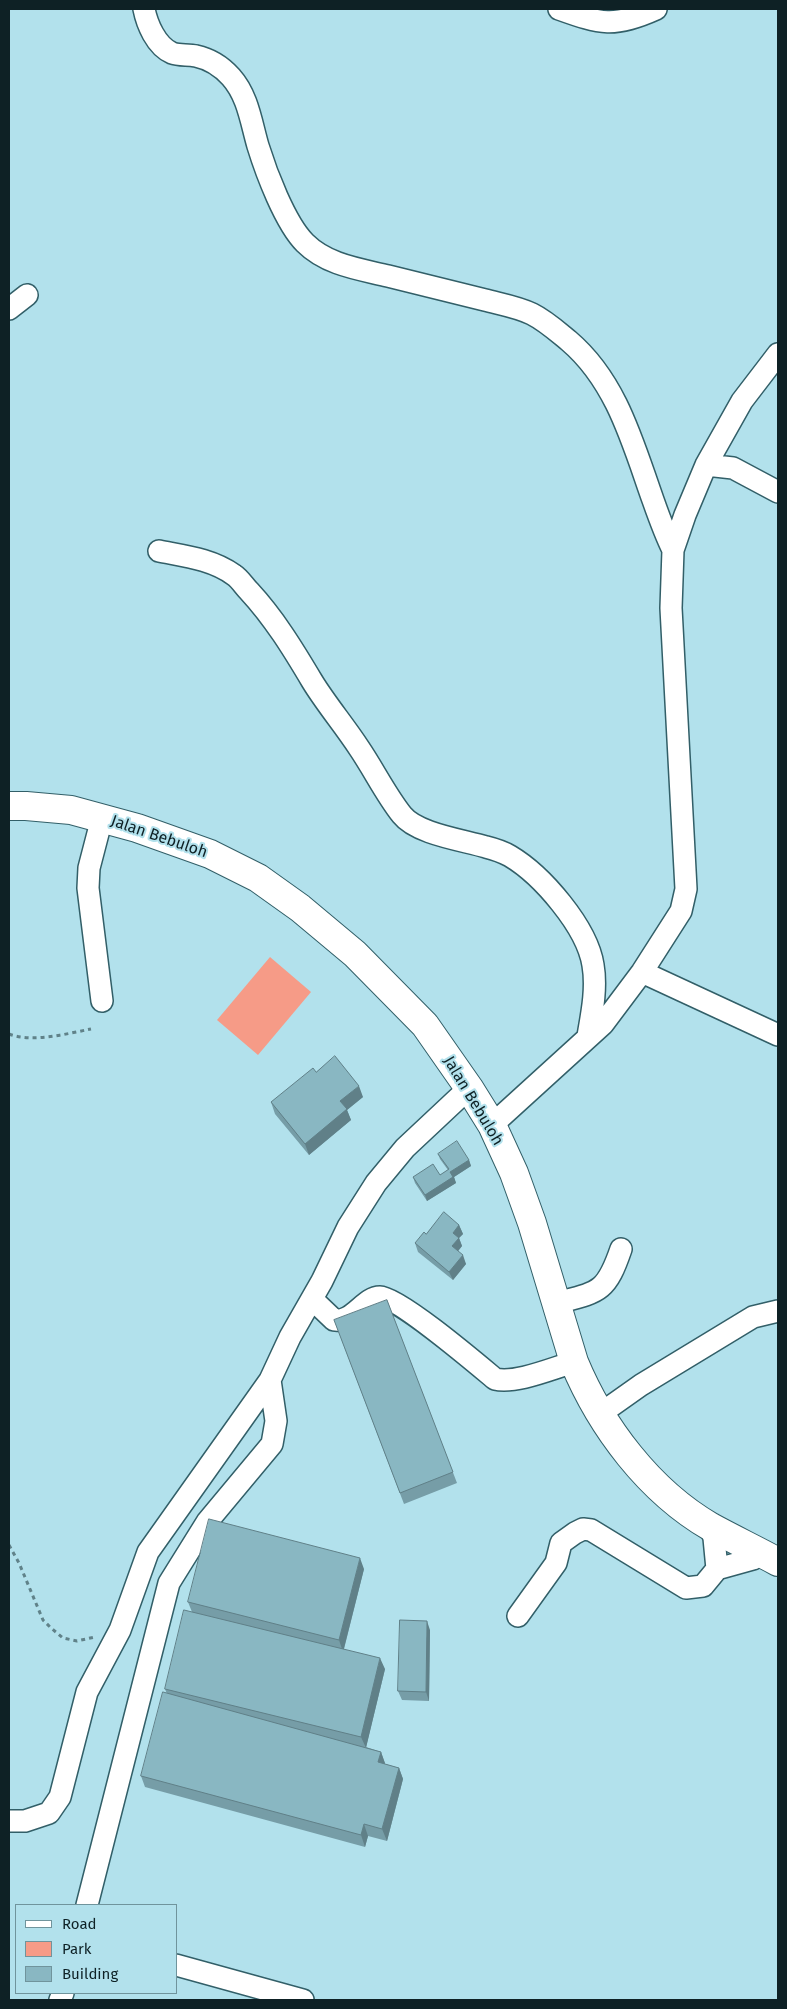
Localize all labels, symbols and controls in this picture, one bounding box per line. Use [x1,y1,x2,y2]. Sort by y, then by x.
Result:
street label: Jalan Bebuloh [108,811,210,863]
street label: Jalan Bebuloh [439,1053,507,1149]
legend [15,1904,178,1994]
text: Road [62,1915,97,1933]
text: Park [62,1940,92,1958]
text: Building [62,1965,118,1983]

